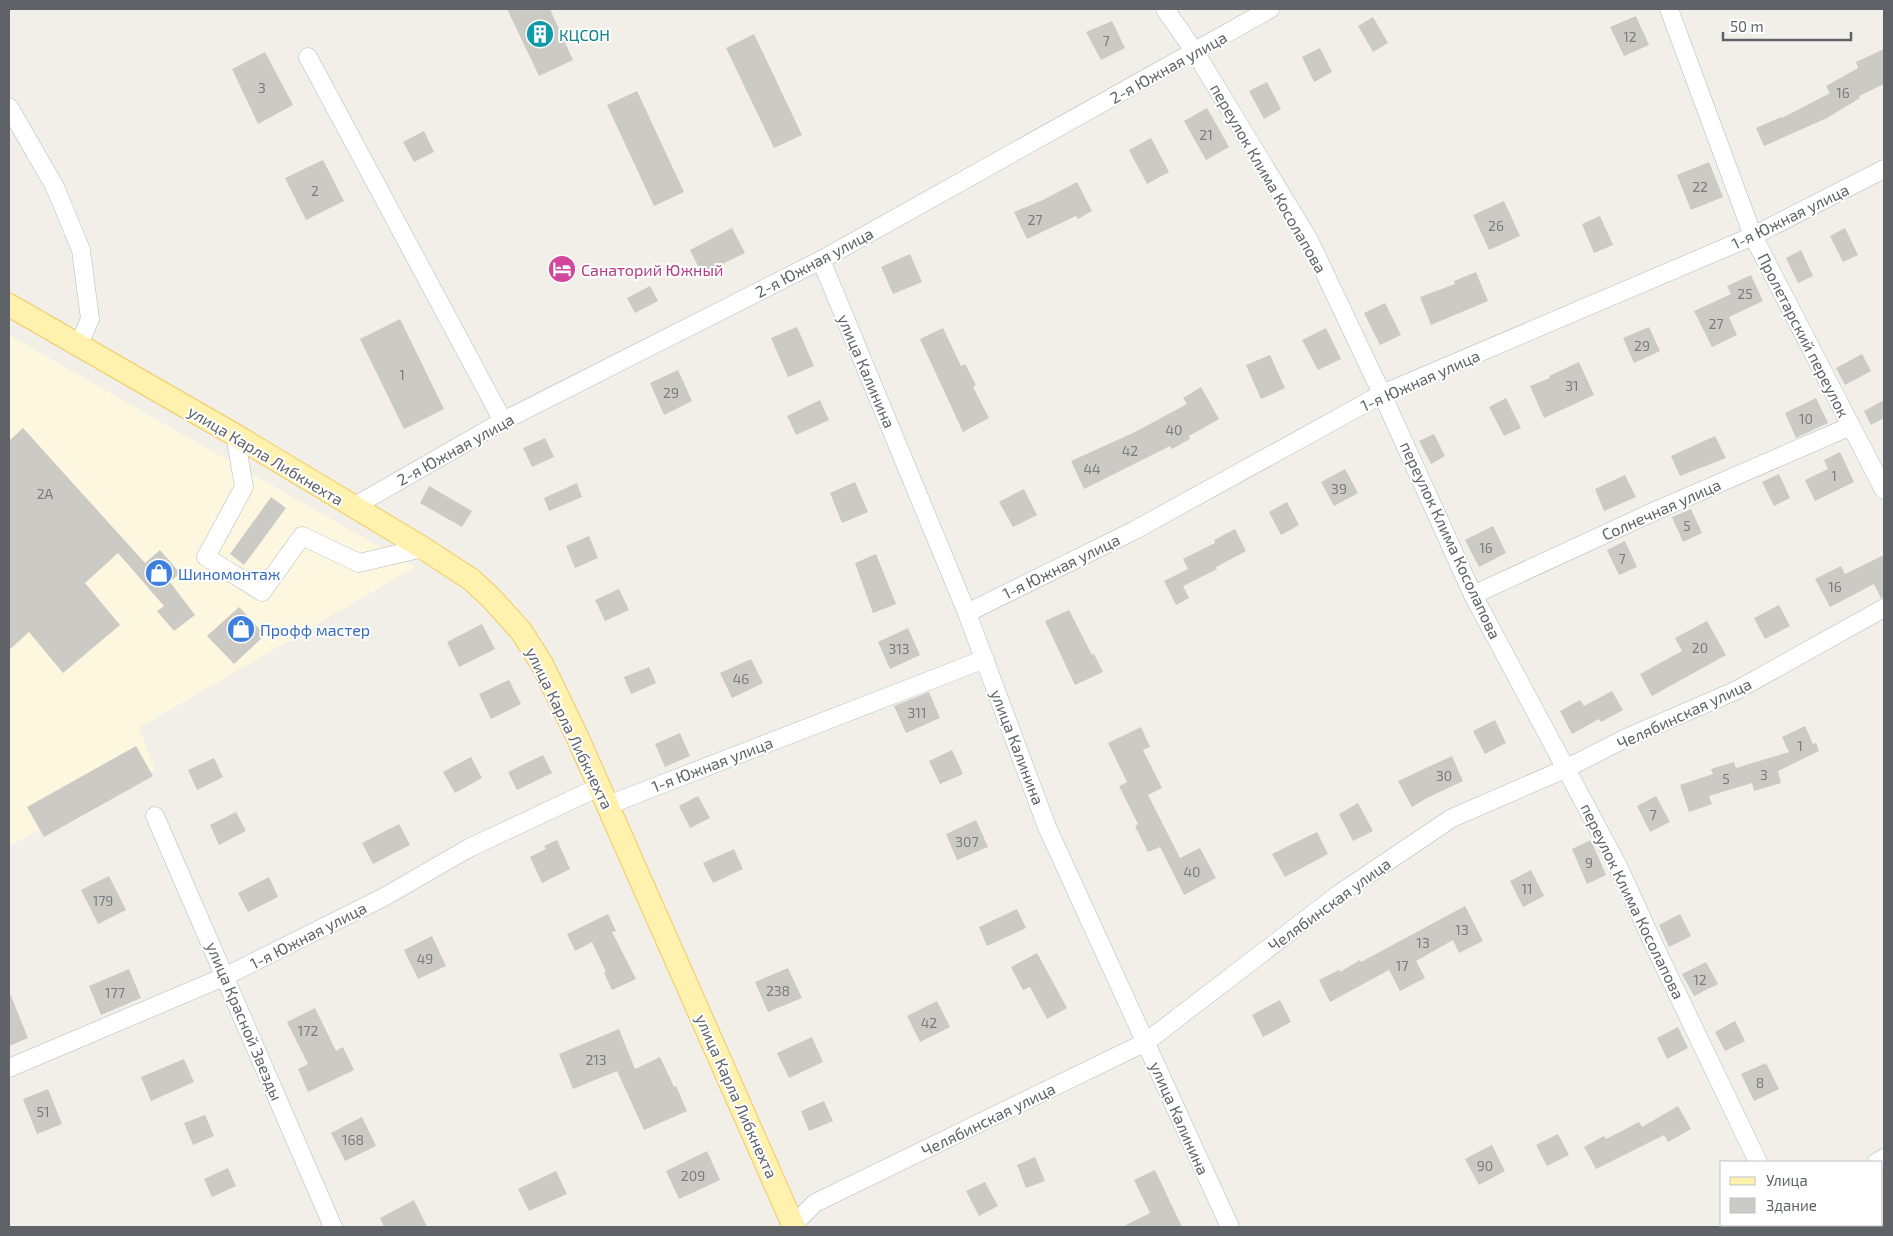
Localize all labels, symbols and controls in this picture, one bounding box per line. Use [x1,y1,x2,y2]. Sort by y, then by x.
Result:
scale bar [1723,10,1850,42]
text: 50 m [1730,17,1764,35]
building icon: КЦСОН [525,19,555,49]
place label: КЦСОН [559,25,610,44]
street label: 2-я Южная улица [1106,27,1230,108]
house number: 12 [1623,28,1637,45]
house number: 7 [1102,32,1110,49]
house number: 3 [258,79,266,96]
street label: переулок Клима Косолапова [1206,80,1331,277]
house number: 16 [1836,84,1850,101]
house number: 21 [1199,126,1213,143]
house number: 22 [1692,178,1708,195]
street label: 1-я Южная улица [1728,179,1852,254]
house number: 2 [311,182,319,199]
house number: 27 [1027,211,1043,228]
house number: 26 [1488,217,1504,234]
street label: 2-я Южная улица [752,223,877,302]
street label: Пролетарский переулок [1753,250,1854,421]
hotel icon: Санаторий Южный [547,254,577,284]
place label: Санаторий Южный [581,260,723,279]
house number: 25 [1737,285,1753,302]
street label: улица Калинина [834,311,900,431]
house number: 27 [1708,315,1724,332]
house number: 29 [1634,337,1650,354]
street label: 1-я Южная улица [1358,345,1483,416]
house number: 1 [399,366,405,383]
house number: 31 [1565,377,1579,394]
house number: 29 [663,384,679,401]
street label: улица Карла Либкнехта [184,401,347,510]
street label: 2-я Южная улица [393,409,517,490]
house number: 10 [1799,410,1813,427]
house number: 40 [1165,421,1183,438]
street label: переулок Клима Косолапова [1396,438,1505,642]
house number: 42 [1122,442,1138,459]
house number: 44 [1083,460,1101,477]
house number: 1 [1831,467,1837,484]
street label: Солнечная улица [1598,474,1724,545]
house number: 39 [1331,480,1347,497]
house number: 2А [37,485,54,502]
house number: 5 [1683,517,1691,534]
street label: 1-я Южная улица [999,529,1123,604]
house number: 16 [1479,539,1493,556]
house number: 7 [1618,550,1626,567]
shop icon: Шиномонтаж [144,558,174,588]
place label: Шиномонтаж [178,564,281,583]
house number: 16 [1828,578,1842,595]
shop icon: Профф мастер [226,614,256,644]
place label: Профф мастер [260,620,370,639]
house number: 20 [1692,639,1708,656]
house number: 313 [888,640,910,657]
street label: улица Карла Либкнехта [522,644,618,813]
house number: 46 [733,670,749,687]
street label: Челябинская улица [1614,673,1755,753]
street label: улица Калинина [986,687,1049,808]
house number: 311 [908,704,926,721]
street label: 1-я Южная улица [649,732,776,797]
house number: 1 [1797,737,1803,754]
house number: 3 [1760,766,1768,783]
house number: 30 [1436,767,1452,784]
house number: 5 [1722,770,1730,787]
street label: переулок Клима Косолапова [1576,800,1689,1002]
house number: 7 [1649,806,1657,823]
house number: 307 [955,833,979,850]
street label: Челябинская улица [1264,853,1394,956]
house number: 9 [1585,854,1593,871]
house number: 40 [1183,863,1201,880]
house number: 11 [1521,880,1533,897]
house number: 179 [93,892,113,909]
street label: 1-я Южная улица [247,897,370,973]
house number: 13 [1455,921,1469,938]
house number: 13 [1416,934,1430,951]
street label: улица Красной Звезды [202,939,287,1104]
house number: 49 [417,950,433,967]
house number: 17 [1396,957,1408,974]
house number: 12 [1693,971,1707,988]
house number: 238 [766,982,790,999]
house number: 177 [105,984,125,1001]
street label: улица Карла Либкнехта [691,1011,782,1182]
house number: 42 [921,1014,937,1031]
house number: 172 [298,1022,318,1039]
house number: 213 [585,1051,607,1068]
street label: улица Калинина [1146,1058,1213,1178]
house number: 8 [1756,1074,1764,1091]
street label: Челябинская улица [918,1078,1058,1161]
house number: 51 [36,1103,50,1120]
house number: 168 [342,1131,364,1148]
house number: 90 [1477,1157,1493,1174]
legend [1720,1161,1883,1226]
house number: 209 [681,1167,705,1184]
text: Улица [1766,1171,1808,1189]
text: Здание [1766,1196,1817,1214]

